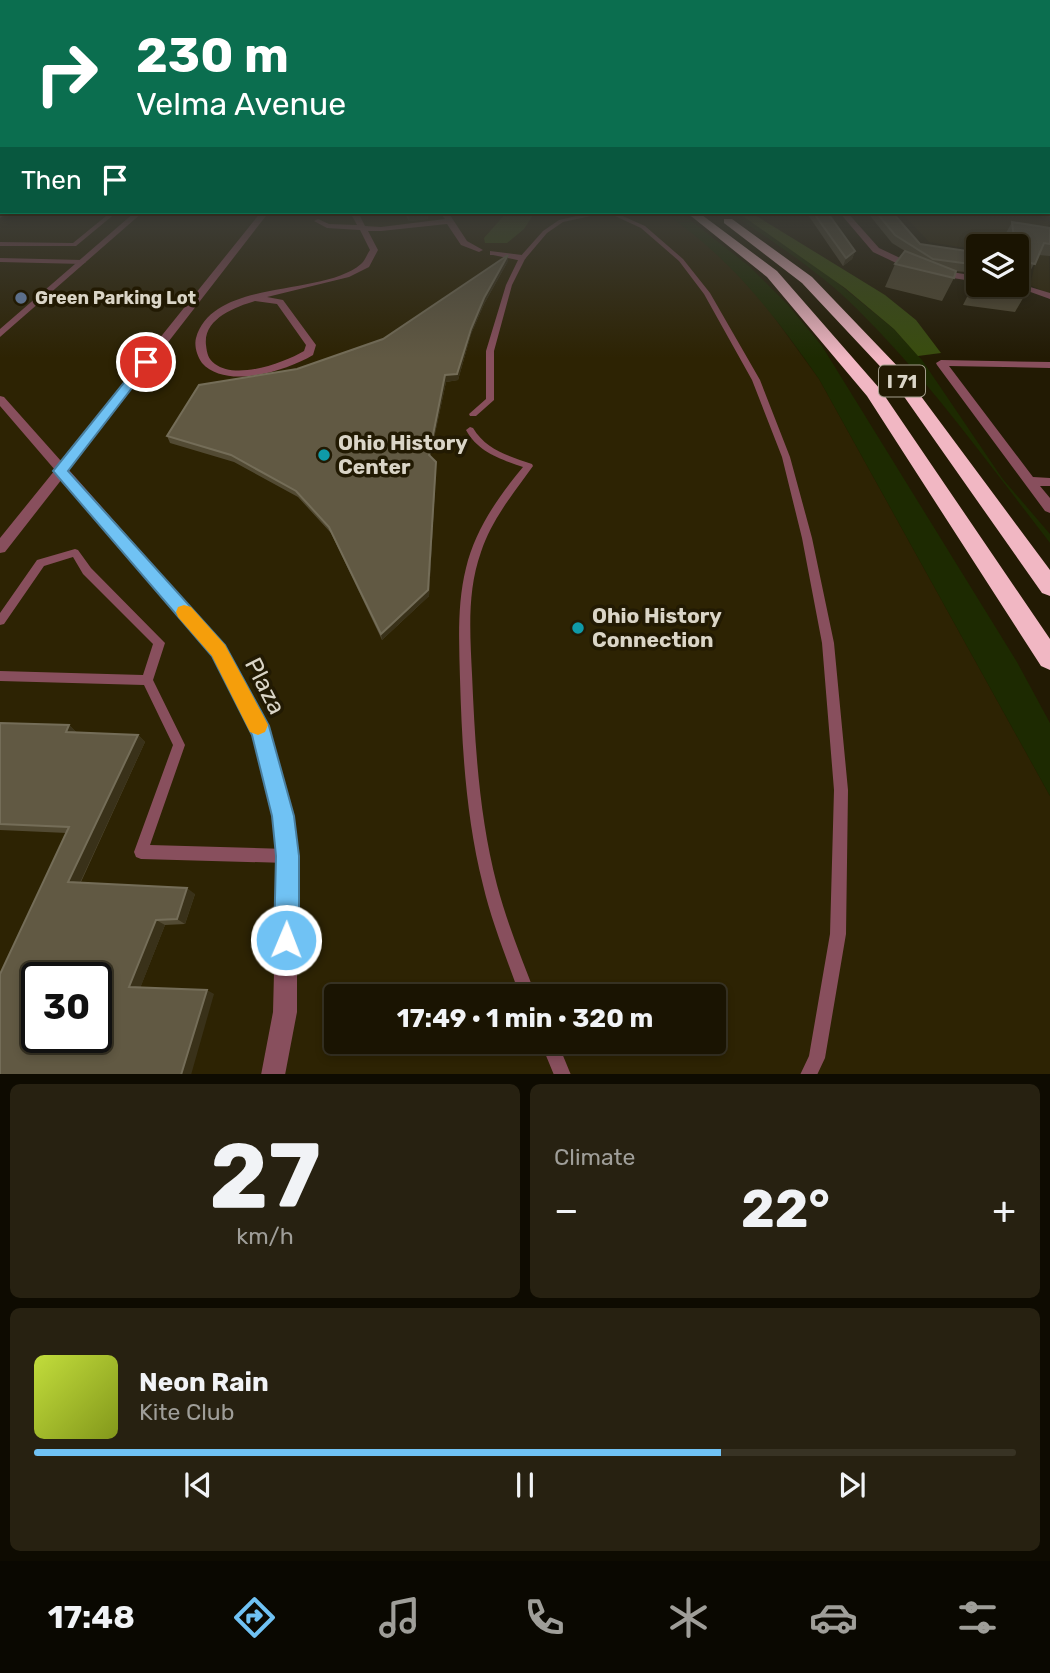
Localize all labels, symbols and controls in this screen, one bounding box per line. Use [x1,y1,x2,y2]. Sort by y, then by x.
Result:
text: 230 m [136,26,289,84]
icon: right [21,28,112,119]
text: Velma Avenue [136,85,346,123]
icon: arrive [96,161,134,199]
text: Then [21,165,82,196]
map controls [966,234,1029,297]
button: layers [966,234,1029,297]
place label: Green Parking Lot [35,287,196,309]
marker: Green Parking Lot [13,290,29,306]
pin [116,332,176,392]
icon: arrive [127,343,165,381]
road number: I 71 [879,366,925,396]
place label: Ohio History Center [338,430,468,479]
marker: Ohio History Center [316,447,332,463]
place label: Ohio History Connection [592,603,722,652]
marker: Ohio History Connection [570,620,586,636]
street label: Plaza [239,653,291,719]
position arrow [249,903,323,977]
speed limit sign: 30 [21,962,112,1053]
text: 17:49 · 1 min · 320 m [397,1003,653,1034]
text: 27 [209,1122,321,1230]
text: Climate [554,1143,635,1171]
text: 22° [741,1178,830,1240]
text: − [554,1187,579,1233]
text: + [992,1187,1016,1233]
text: km/h [236,1222,294,1250]
text: Neon Rain [139,1367,269,1398]
text: Kite Club [139,1398,234,1426]
icon: previous [179,1466,217,1504]
icon: pause [506,1466,544,1504]
icon: next [833,1466,871,1504]
icon: directions [230,1593,279,1642]
icon: music [375,1593,424,1642]
icon: phone [520,1593,569,1642]
icon: climate [664,1593,713,1642]
icon: car [809,1593,858,1642]
icon: filters [953,1593,1002,1642]
text: 17:48 [48,1598,135,1636]

